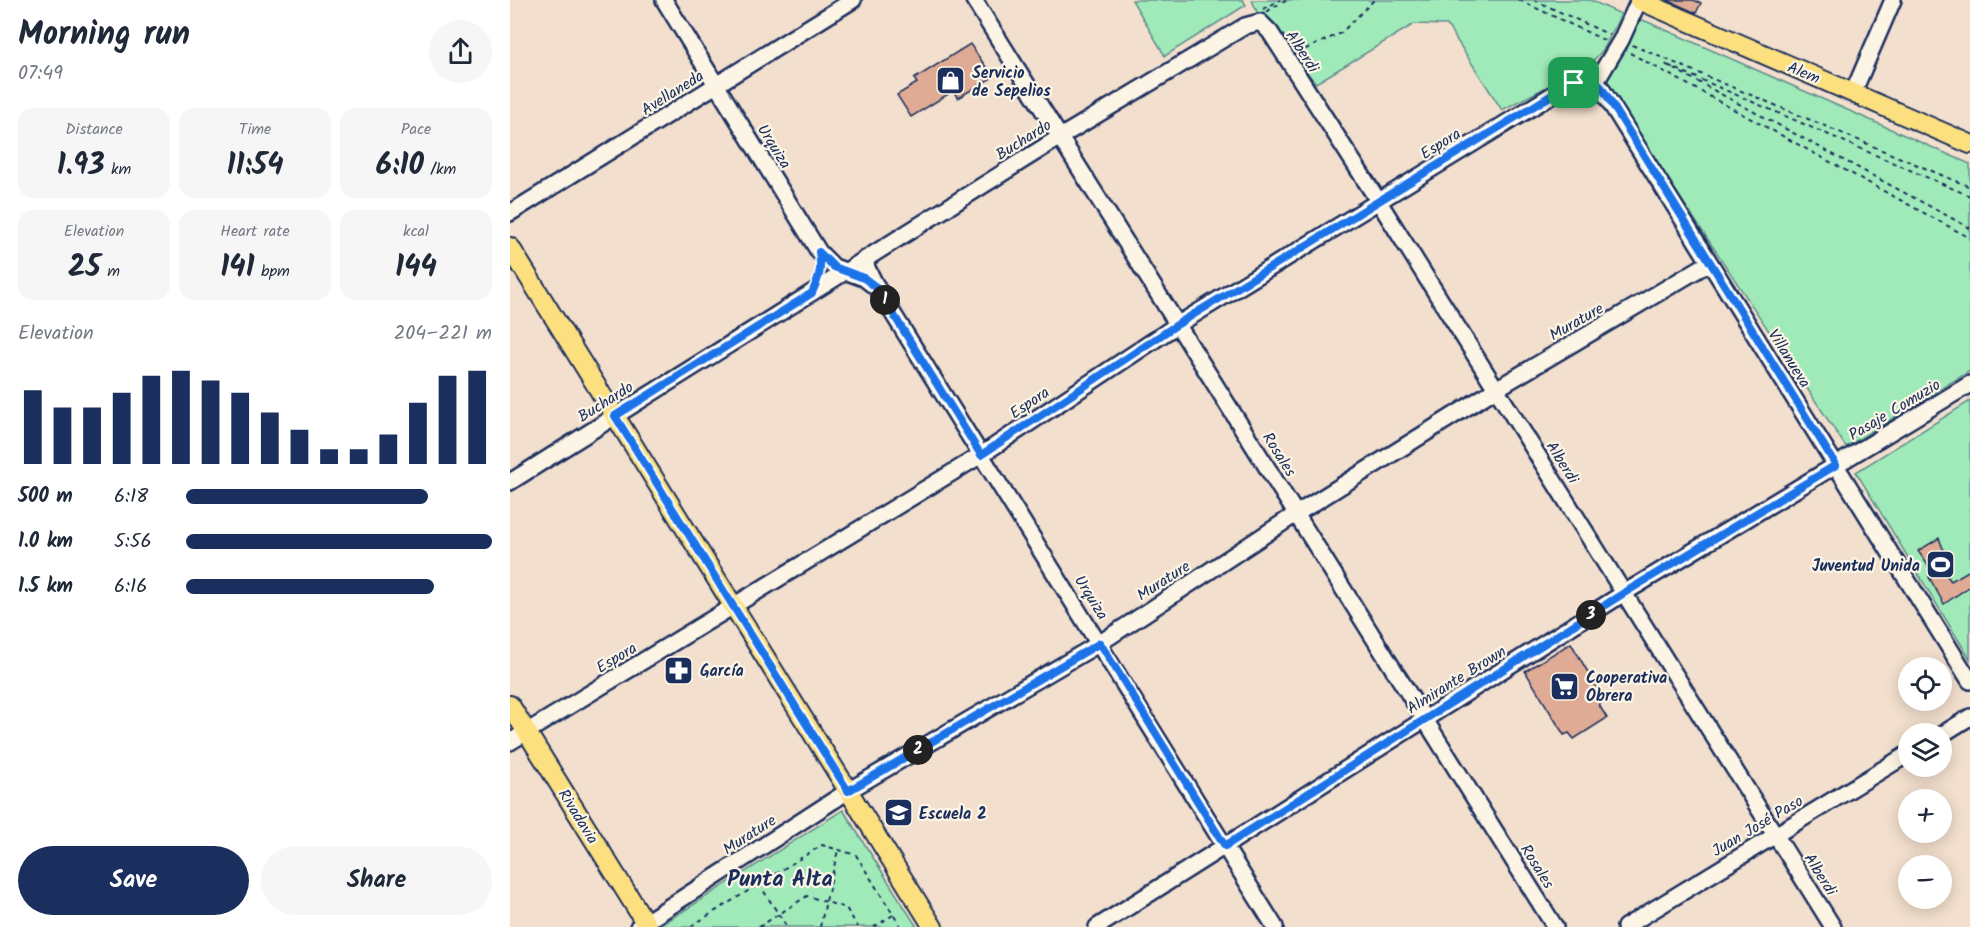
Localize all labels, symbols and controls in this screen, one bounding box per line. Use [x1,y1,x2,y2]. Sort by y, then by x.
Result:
text: Morning run [18,9,190,62]
button: share [429,20,492,83]
street label: Alberdi [1279,26,1325,79]
street label: Alem [1783,55,1824,92]
pin [1548,57,1599,108]
text: 07:49 [18,58,63,90]
place label: Servicio de Sepelios [972,61,1051,104]
street label: Avellaneda [636,64,709,122]
shop icon: Servicio de Sepelios [935,65,967,97]
icon: arrive [1557,66,1590,99]
street label: Buchardo [991,113,1057,167]
text: Distance [65,117,123,142]
text: Time [239,117,271,142]
text: Pace [401,117,431,142]
street label: Urquiza [750,120,797,174]
street label: Espora [1416,122,1466,166]
text: 1.93 [57,142,105,190]
text: 11:54 [226,142,284,190]
text: 6:10 [376,142,424,190]
text: km [105,157,131,182]
text: /km [424,157,456,182]
text: Elevation [64,219,124,244]
text: Heart rate [220,219,290,244]
text: kcal [403,219,429,244]
text: 25 [68,244,101,292]
text: 141 [220,244,255,292]
text: 144 [395,244,437,292]
text: m [101,259,120,284]
text: bpm [255,259,290,284]
pin: 1 [870,285,900,315]
text: 1 [883,287,887,312]
street label: Murature [1545,297,1609,348]
text: Elevation [18,318,94,350]
text: 204–221 m [394,318,492,350]
street label: Villanueva [1761,324,1817,393]
street label: Pasaje Comuzio [1844,373,1946,448]
street label: Buchardo [573,375,639,429]
street label: Espora [1005,381,1055,426]
street label: Rosales [1255,427,1302,482]
street label: Alberdi [1539,437,1585,490]
text: 500 m [18,481,73,513]
text: 6:18 [114,481,148,513]
text: 1.0 km [18,526,73,558]
text: 5:56 [114,526,152,558]
sports icon: Juventud Unida [1925,549,1957,581]
place label: Juventud Unida [1812,554,1920,579]
street label: Murature [1132,555,1196,608]
text: 1.5 km [18,571,73,603]
text: 6:16 [114,571,147,603]
street label: Urquiza [1067,571,1114,625]
pin: 3 [1576,600,1606,630]
text: 3 [1587,602,1595,627]
street label: Espora [592,636,642,680]
street label: Almirante Brown [1402,640,1511,721]
pharmacy icon: García [663,654,695,686]
map controls [1898,657,1952,909]
button: locate [1898,657,1952,711]
place label: García [700,659,744,684]
place label: Cooperativa Obrera [1586,666,1667,709]
supermarket icon: Cooperativa Obrera [1549,670,1581,702]
button: layers [1898,723,1952,777]
pin: 2 [903,735,933,765]
text: 2 [913,737,923,762]
street label: Rivadavia [551,784,604,849]
street label: Juan José Paso [1707,789,1808,863]
button: + [1898,789,1952,843]
school or university icon: Escuela 2 [882,797,914,829]
place label: Escuela 2 [919,802,987,827]
street label: Murature [718,809,782,862]
street label: Rosales [1513,839,1560,894]
button: Save [18,846,249,915]
button: Share [261,846,492,915]
street label: Alberdi [1797,849,1843,902]
button: − [1898,855,1952,909]
district label: Punta Alta [727,863,833,898]

